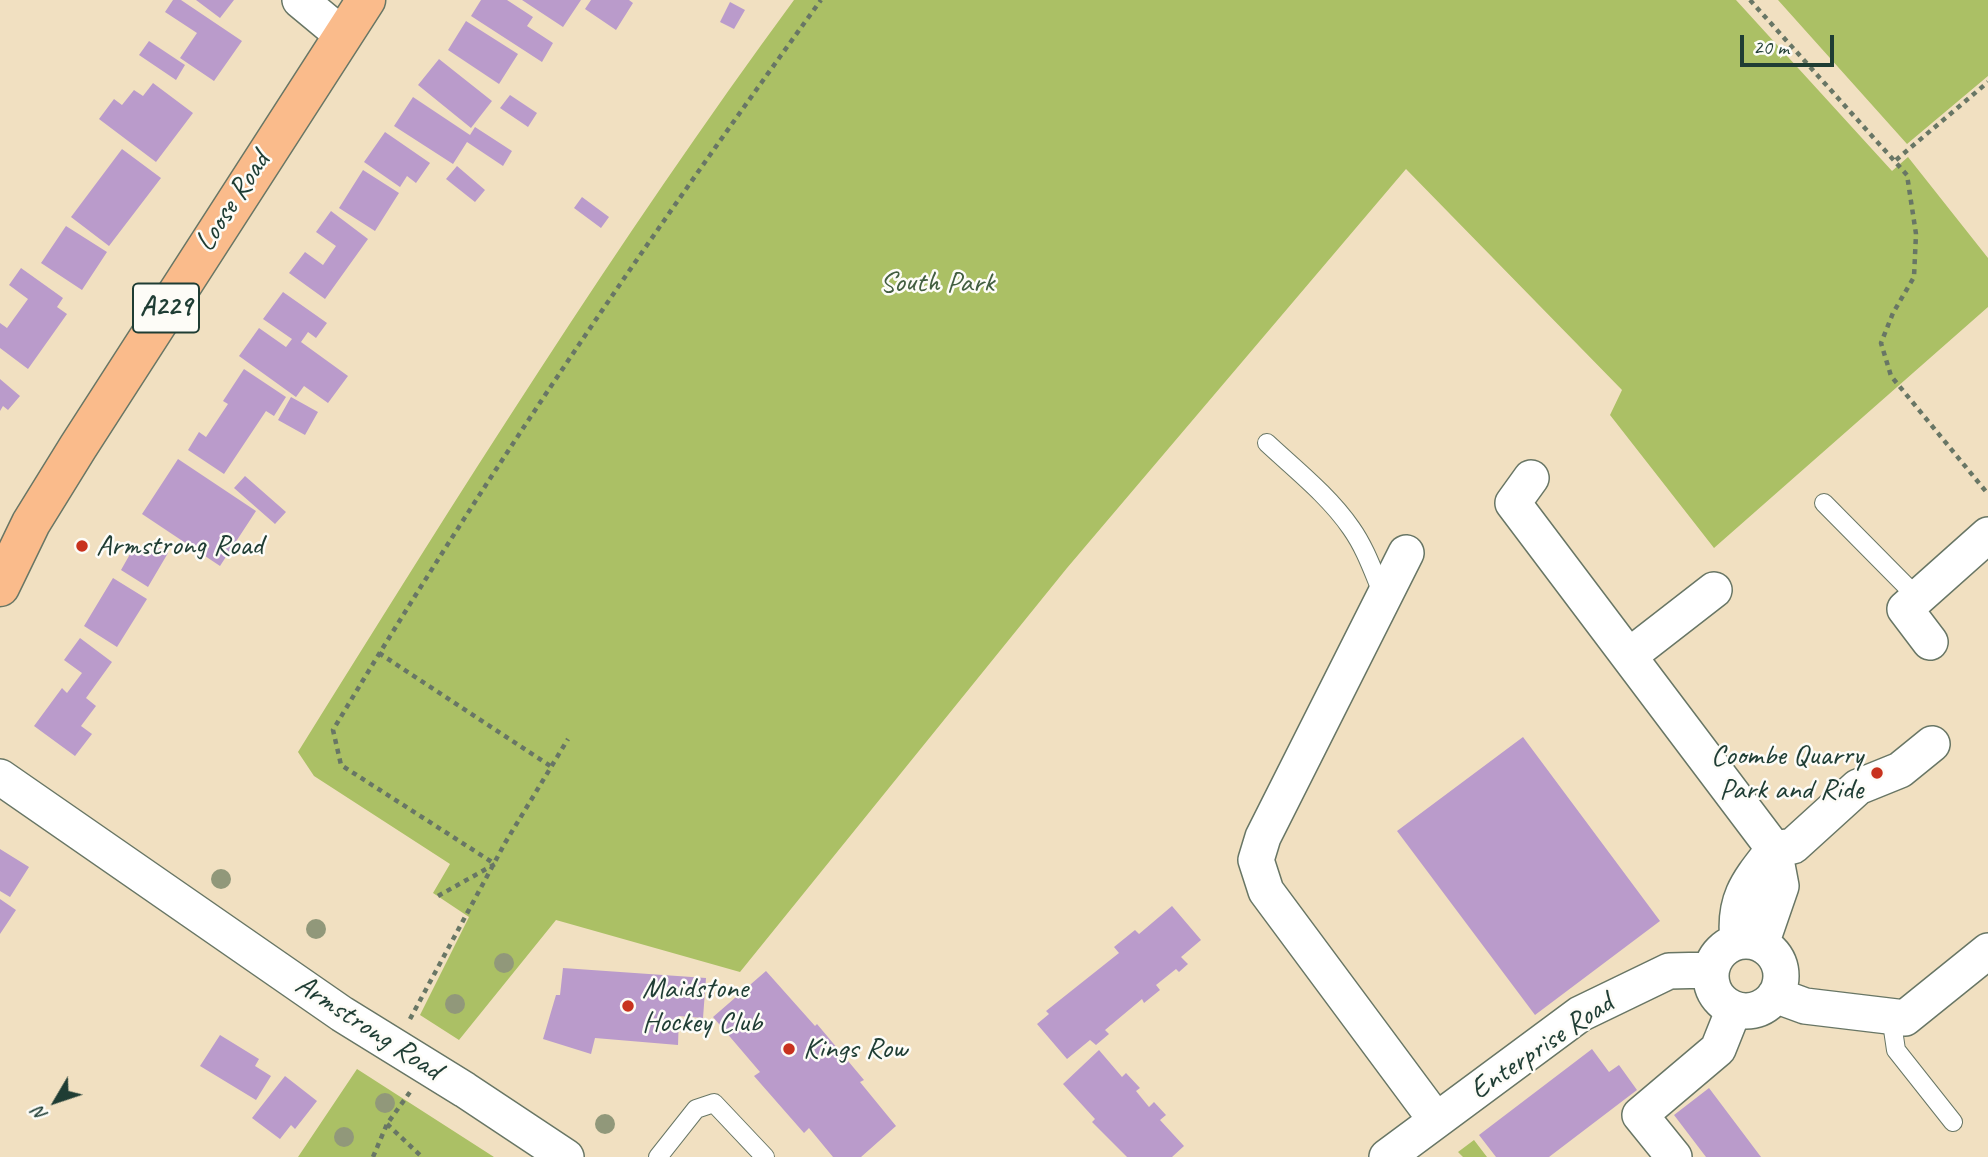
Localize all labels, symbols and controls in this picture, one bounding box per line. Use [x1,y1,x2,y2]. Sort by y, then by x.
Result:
scale bar [1743,21,1838,65]
text: 20 m [1753,34,1789,60]
street label: Loose Road [188,145,278,259]
park label: South Park [880,265,994,301]
road number: A229 [133,284,199,332]
place label: Armstrong Road [96,528,263,564]
marker: Armstrong Road [74,538,90,554]
place label: Coombe Quarry Park and Ride [1711,738,1863,808]
marker: Coombe Quarry Park and Ride [1869,765,1885,781]
street label: Armstrong Road [288,967,448,1089]
place label: Maidstone Hockey Club [642,971,762,1042]
street label: Enterprise Road [1464,986,1620,1108]
marker: Maidstone Hockey Club [620,998,636,1014]
place label: Kings Row [803,1031,907,1067]
marker: Kings Row [781,1041,797,1057]
north arrow [21,1066,91,1136]
text: N [27,1102,53,1126]

